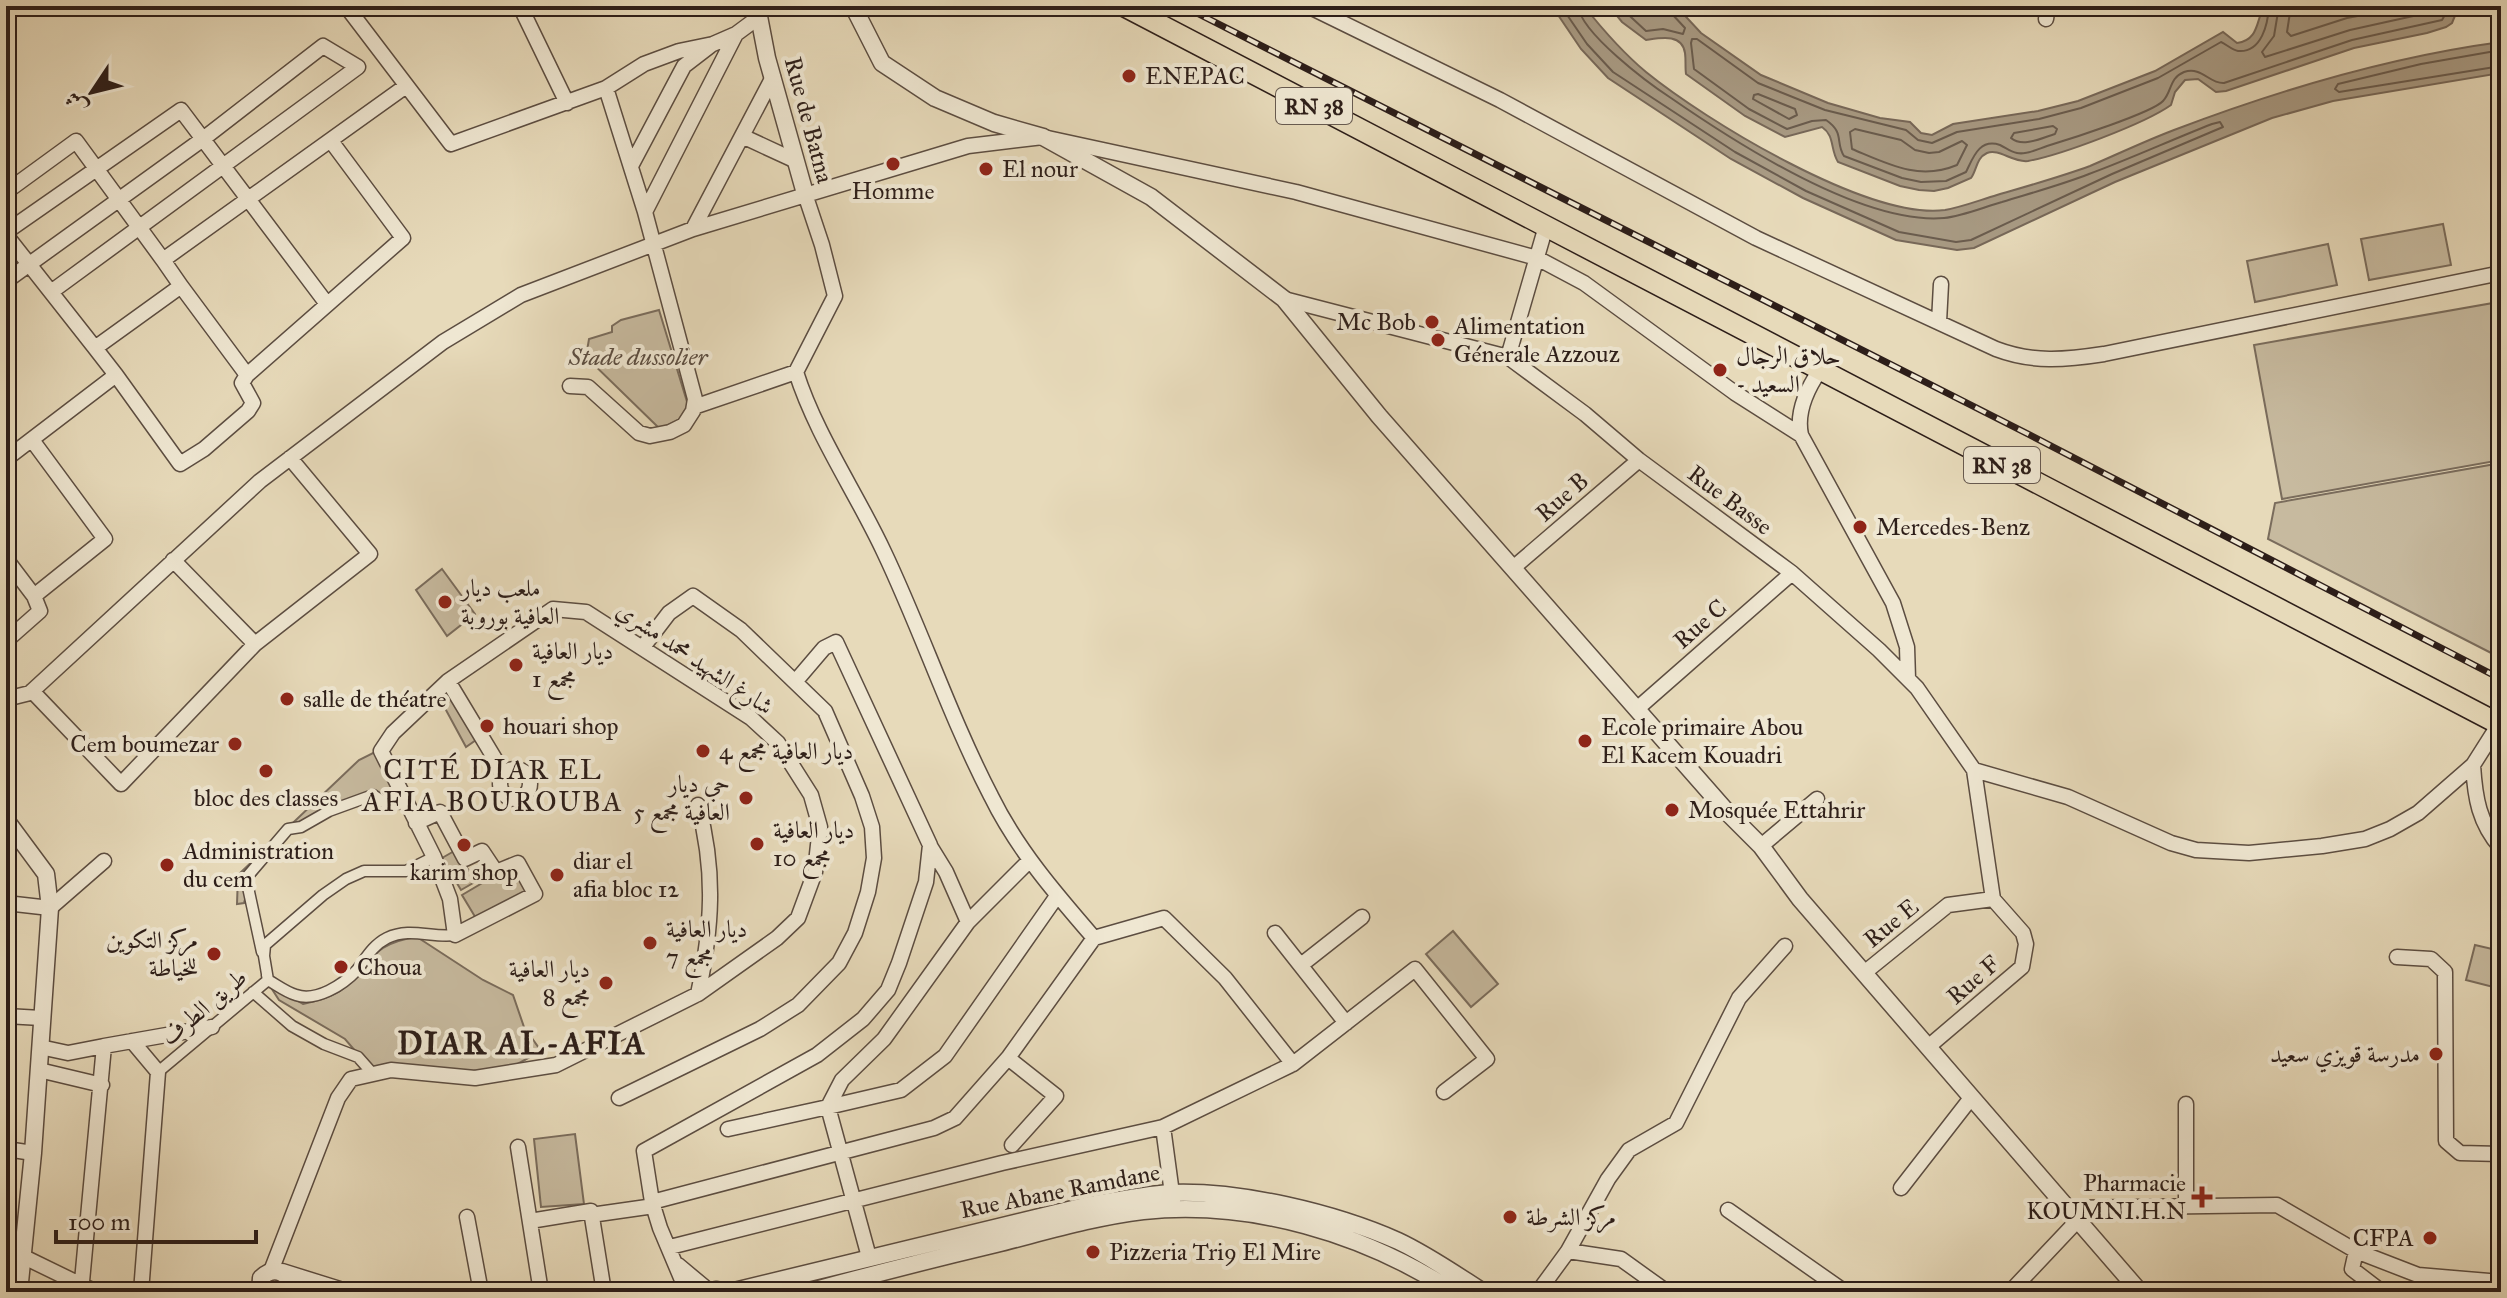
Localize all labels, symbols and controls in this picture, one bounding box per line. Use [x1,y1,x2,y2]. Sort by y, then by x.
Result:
north arrow [52,52,132,132]
street label: Rue de Batna [778,54,840,187]
place label: ENEPAC [1145,61,1245,91]
marker: ENEPAC [1120,67,1138,85]
text: ش [59,87,93,120]
road number: RN 38 [1276,88,1352,124]
place label: El nour [1002,154,1078,184]
marker: Homme [884,155,902,173]
marker: El nour [977,160,995,178]
place label: Homme [852,176,934,206]
place label: Mc Bob [1336,307,1416,337]
place label: Alimentation Génerale Azzouz [1453,311,1620,369]
marker: Mc Bob [1423,313,1441,331]
marker: Alimentation Génerale Azzouz [1429,331,1447,349]
place label: حلاق الرجال - السعيد [1736,341,1841,399]
park label: Stade dussolier [568,342,709,372]
marker: حلاق الرجال - السعيد [1711,361,1729,379]
road number: RN 38 [1964,447,2040,483]
street label: Rue Basse [1682,458,1778,542]
street label: Rue B [1529,466,1595,528]
place label: Mercedes-Benz [1876,512,2030,542]
marker: Mercedes-Benz [1851,518,1869,536]
place label: ملعب ديار العافية بوروبة [459,573,560,631]
marker: ملعب ديار العافية بوروبة [436,593,454,611]
street label: Rue C [1667,593,1733,655]
street label: شارغ الشهيد محمد مشري [608,594,779,726]
place label: ديار العافية مجمع 1 [532,636,613,701]
marker: ديار العافية مجمع 1 [507,656,525,674]
place label: salle de théatre [303,684,446,714]
marker: salle de théatre [278,690,296,708]
place label: houari shop [503,711,619,741]
place label: Ecole primaire Abou El Kacem Kouadri [1601,712,1804,770]
marker: houari shop [478,717,496,735]
place label: Cem boumezar [70,729,219,759]
marker: Ecole primaire Abou El Kacem Kouadri [1576,732,1594,750]
marker: Cem boumezar [226,735,244,753]
place label: ديار العافية مجمع 4 [719,736,853,773]
marker: ديار العافية مجمع 4 [694,742,712,760]
district label: CITÉ DIAR EL AFIA BOUROUBA [361,752,624,819]
marker: bloc des classes [257,762,275,780]
place label: حي ديار العافية مجمع 5 [633,769,730,834]
place label: bloc des classes [194,783,338,813]
marker: حي ديار العافية مجمع 5 [737,789,755,807]
place label: Mosquée Ettahrir [1688,795,1865,825]
marker: Mosquée Ettahrir [1663,801,1681,819]
place label: ديار العافية مجمع 10 [773,815,854,880]
marker: ديار العافية مجمع 10 [748,835,766,853]
place label: Administration du cem [182,836,334,894]
marker: karim shop [455,836,473,854]
place label: diar el afia bloc 12 [573,846,679,904]
marker: Administration du cem [158,856,176,874]
place label: karim shop [410,857,518,887]
marker: diar el afia bloc 12 [548,866,566,884]
street label: Rue E [1858,892,1924,954]
place label: ديار العافية مجمع 7 [666,914,747,979]
place label: مركز التكوين للخياطة [106,925,198,983]
marker: ديار العافية مجمع 7 [641,934,659,952]
marker: مركز التكوين للخياطة [205,945,223,963]
street label: Rue F [1940,949,2006,1011]
place label: Choua [357,952,423,982]
place label: ديار العافية مجمع 8 [509,954,590,1019]
marker: Choua [332,958,350,976]
street label: طريق الطرف [155,962,253,1052]
marker: ديار العافية مجمع 8 [597,974,615,992]
district label: DIAR AL-AFIA [397,1024,647,1063]
place label: مدرسة قويزي سعيد [2270,1039,2420,1073]
marker: مدرسة قويزي سعيد [2427,1045,2445,1063]
street label: Rue Abane Ramdane [957,1157,1163,1225]
place label: Pharmacie KOUMNI.H.N [2026,1168,2186,1226]
marker: Pharmacie KOUMNI.H.N [2193,1188,2211,1206]
scale bar [56,1194,256,1244]
place label: مركز الشرطة [1526,1202,1616,1234]
text: 100 m [68,1207,131,1237]
marker: مركز الشرطة [1501,1208,1519,1226]
place label: CFPA [2353,1223,2414,1253]
marker: CFPA [2421,1229,2439,1247]
place label: Pizzeria Tri9 El Mire [1109,1237,1321,1267]
marker: Pizzeria Tri9 El Mire [1084,1243,1102,1261]

